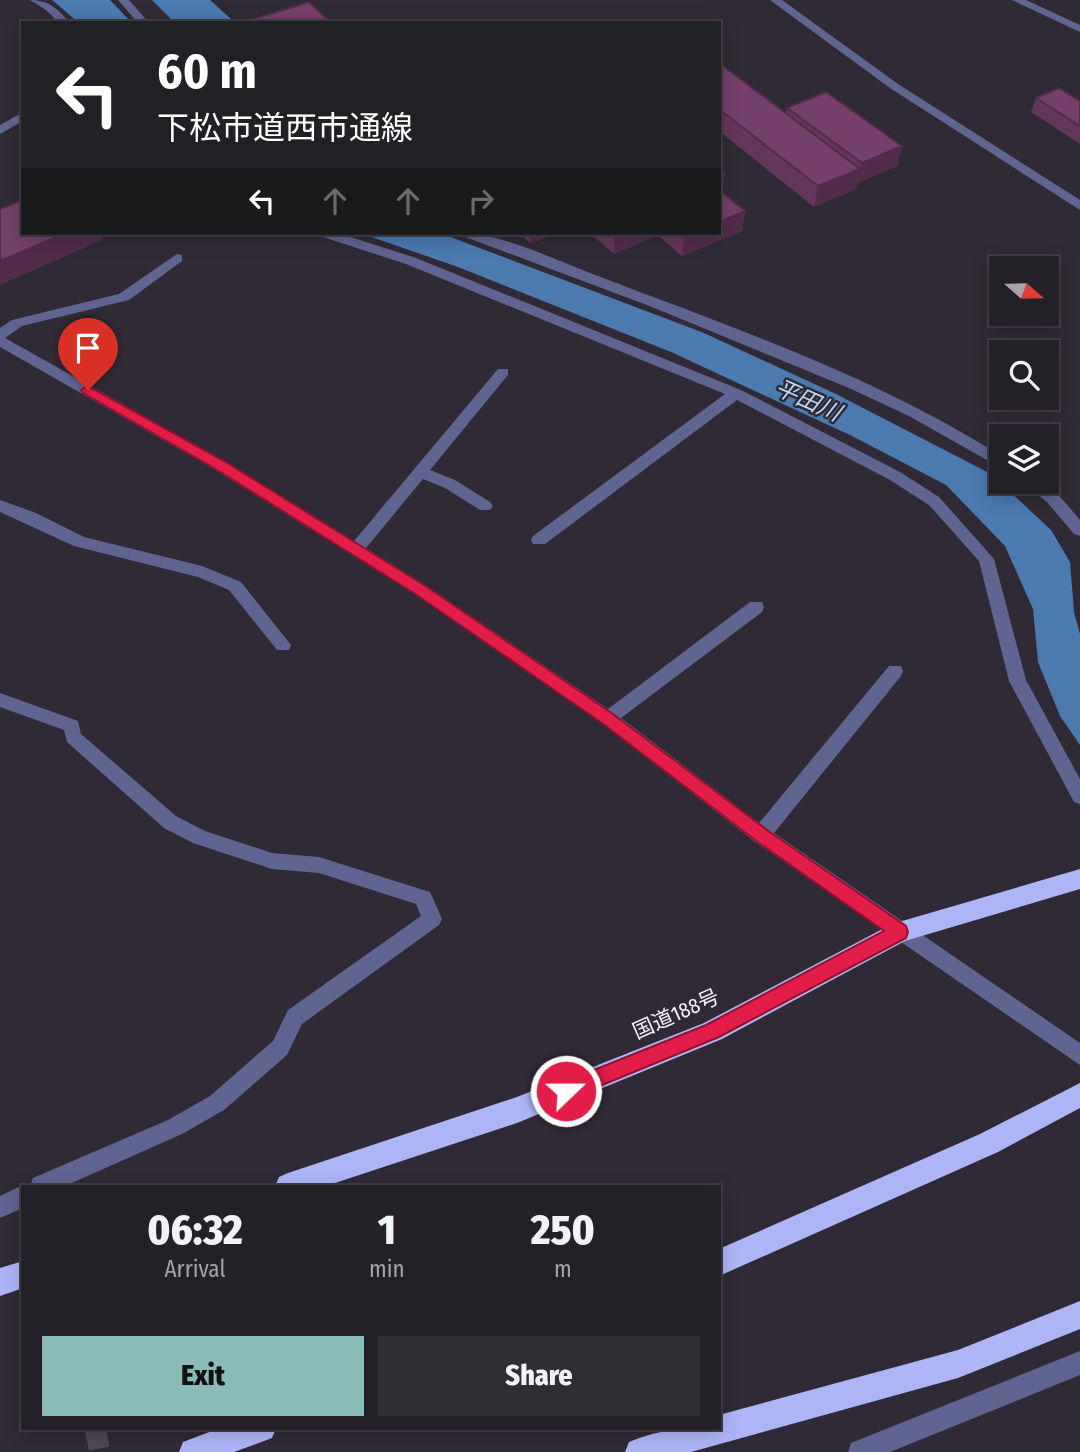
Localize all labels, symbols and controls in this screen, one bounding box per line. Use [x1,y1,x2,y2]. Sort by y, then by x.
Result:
text: 60 m [157,42,257,101]
icon: left [42,49,133,140]
text: 下松市道西市通線 [157,109,413,147]
icon: left [243,182,281,220]
icon: ahead [316,182,354,220]
icon: ahead [389,182,427,220]
icon: right [462,182,500,220]
north arrow [989,256,1059,326]
map controls [989,256,1059,494]
pin [58,318,118,390]
icon: arrive [69,329,107,367]
button: search [989,340,1059,410]
water label: 平田川 [771,373,848,428]
button: layers [989,424,1059,494]
street label: 国道188号 [629,983,723,1045]
position arrow [529,1054,603,1128]
text: 06:32 [147,1205,243,1255]
text: 1 [378,1205,396,1255]
text: 250 [531,1205,595,1255]
text: Arrival [165,1255,225,1283]
text: min [369,1255,405,1283]
text: m [554,1255,572,1283]
button: Exit [42,1336,364,1416]
button: Share [378,1336,700,1416]

